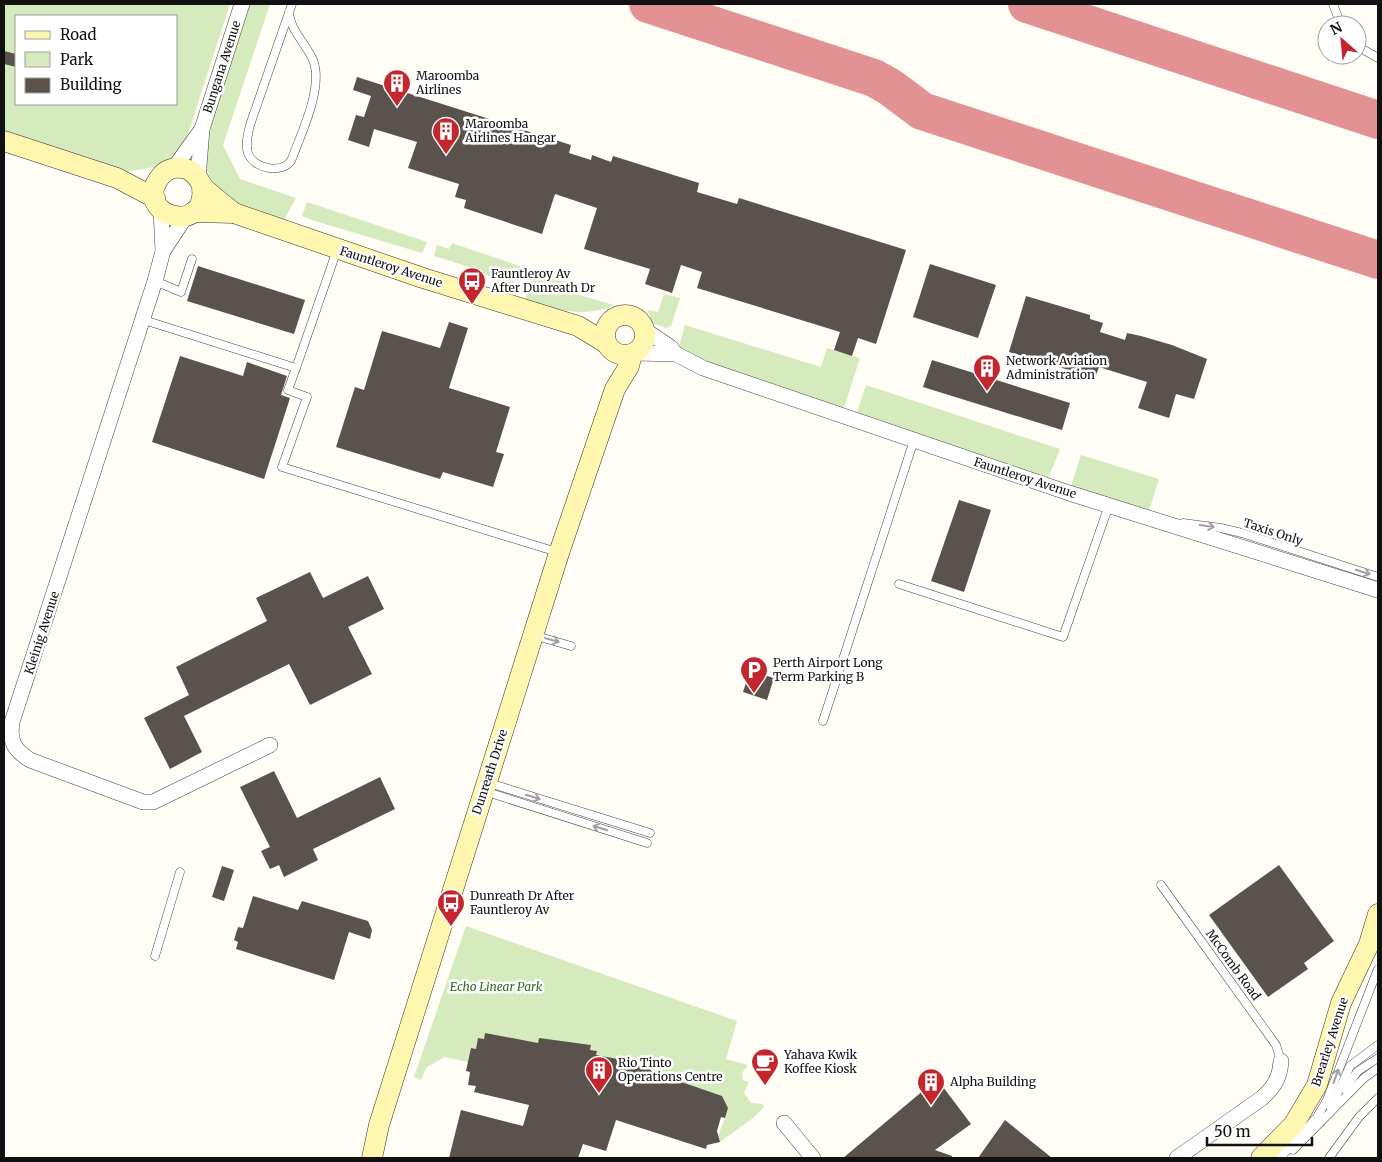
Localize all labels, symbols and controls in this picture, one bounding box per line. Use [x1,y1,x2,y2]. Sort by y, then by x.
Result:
legend [15,15,178,105]
north arrow [1317,15,1367,65]
text: N [1327,18,1345,39]
street label: Bungana Avenue [200,19,244,115]
text: Road [60,25,96,44]
text: Park [60,50,94,69]
building icon: Maroomba Airlines [382,68,412,107]
place label: Maroomba Airlines [415,68,480,97]
text: Building [60,75,122,94]
building icon: Maroomba Airlines Hangar [431,116,461,155]
place label: Maroomba Airlines Hangar [464,116,557,145]
street label: Fauntleroy Avenue [338,243,444,290]
bus stop icon: Fauntleroy Av After Dunreath Dr [457,266,487,305]
place label: Fauntleroy Av After Dunreath Dr [490,266,596,295]
building icon: Network Aviation Administration [972,353,1002,392]
place label: Network Aviation Administration [1005,353,1107,382]
street label: Fauntleroy Avenue [972,454,1078,501]
street label: Taxis Only [1242,515,1305,548]
one-way arrow [1199,521,1215,531]
one-way arrow [1355,568,1371,578]
street label: Kleinig Avenue [21,589,62,676]
one-way arrow [543,636,559,646]
parking icon: Perth Airport Long Term Parking B [739,655,769,694]
place label: Perth Airport Long Term Parking B [773,655,883,684]
street label: Dunreath Drive [469,727,510,816]
one-way arrow [525,792,541,802]
one-way arrow [593,822,609,832]
bus stop icon: Dunreath Dr After Fauntleroy Av [436,888,466,927]
place label: Dunreath Dr After Fauntleroy Av [470,888,575,917]
street label: McComb Road [1203,927,1264,1003]
park label: Echo Linear Park [450,979,543,994]
street label: Brearley Avenue [1308,995,1351,1088]
cafe icon: Yahava Kwik Koffee Kiosk [750,1047,780,1086]
place label: Yahava Kwik Koffee Kiosk [783,1047,858,1076]
building icon: Rio Tinto Operations Centre [584,1055,614,1094]
place label: Rio Tinto Operations Centre [618,1055,723,1084]
building icon: Alpha Building [916,1067,946,1106]
one-way arrow [1332,1069,1341,1084]
place label: Alpha Building [949,1074,1037,1089]
scale bar [1207,1114,1312,1146]
text: 50 m [1214,1122,1251,1141]

